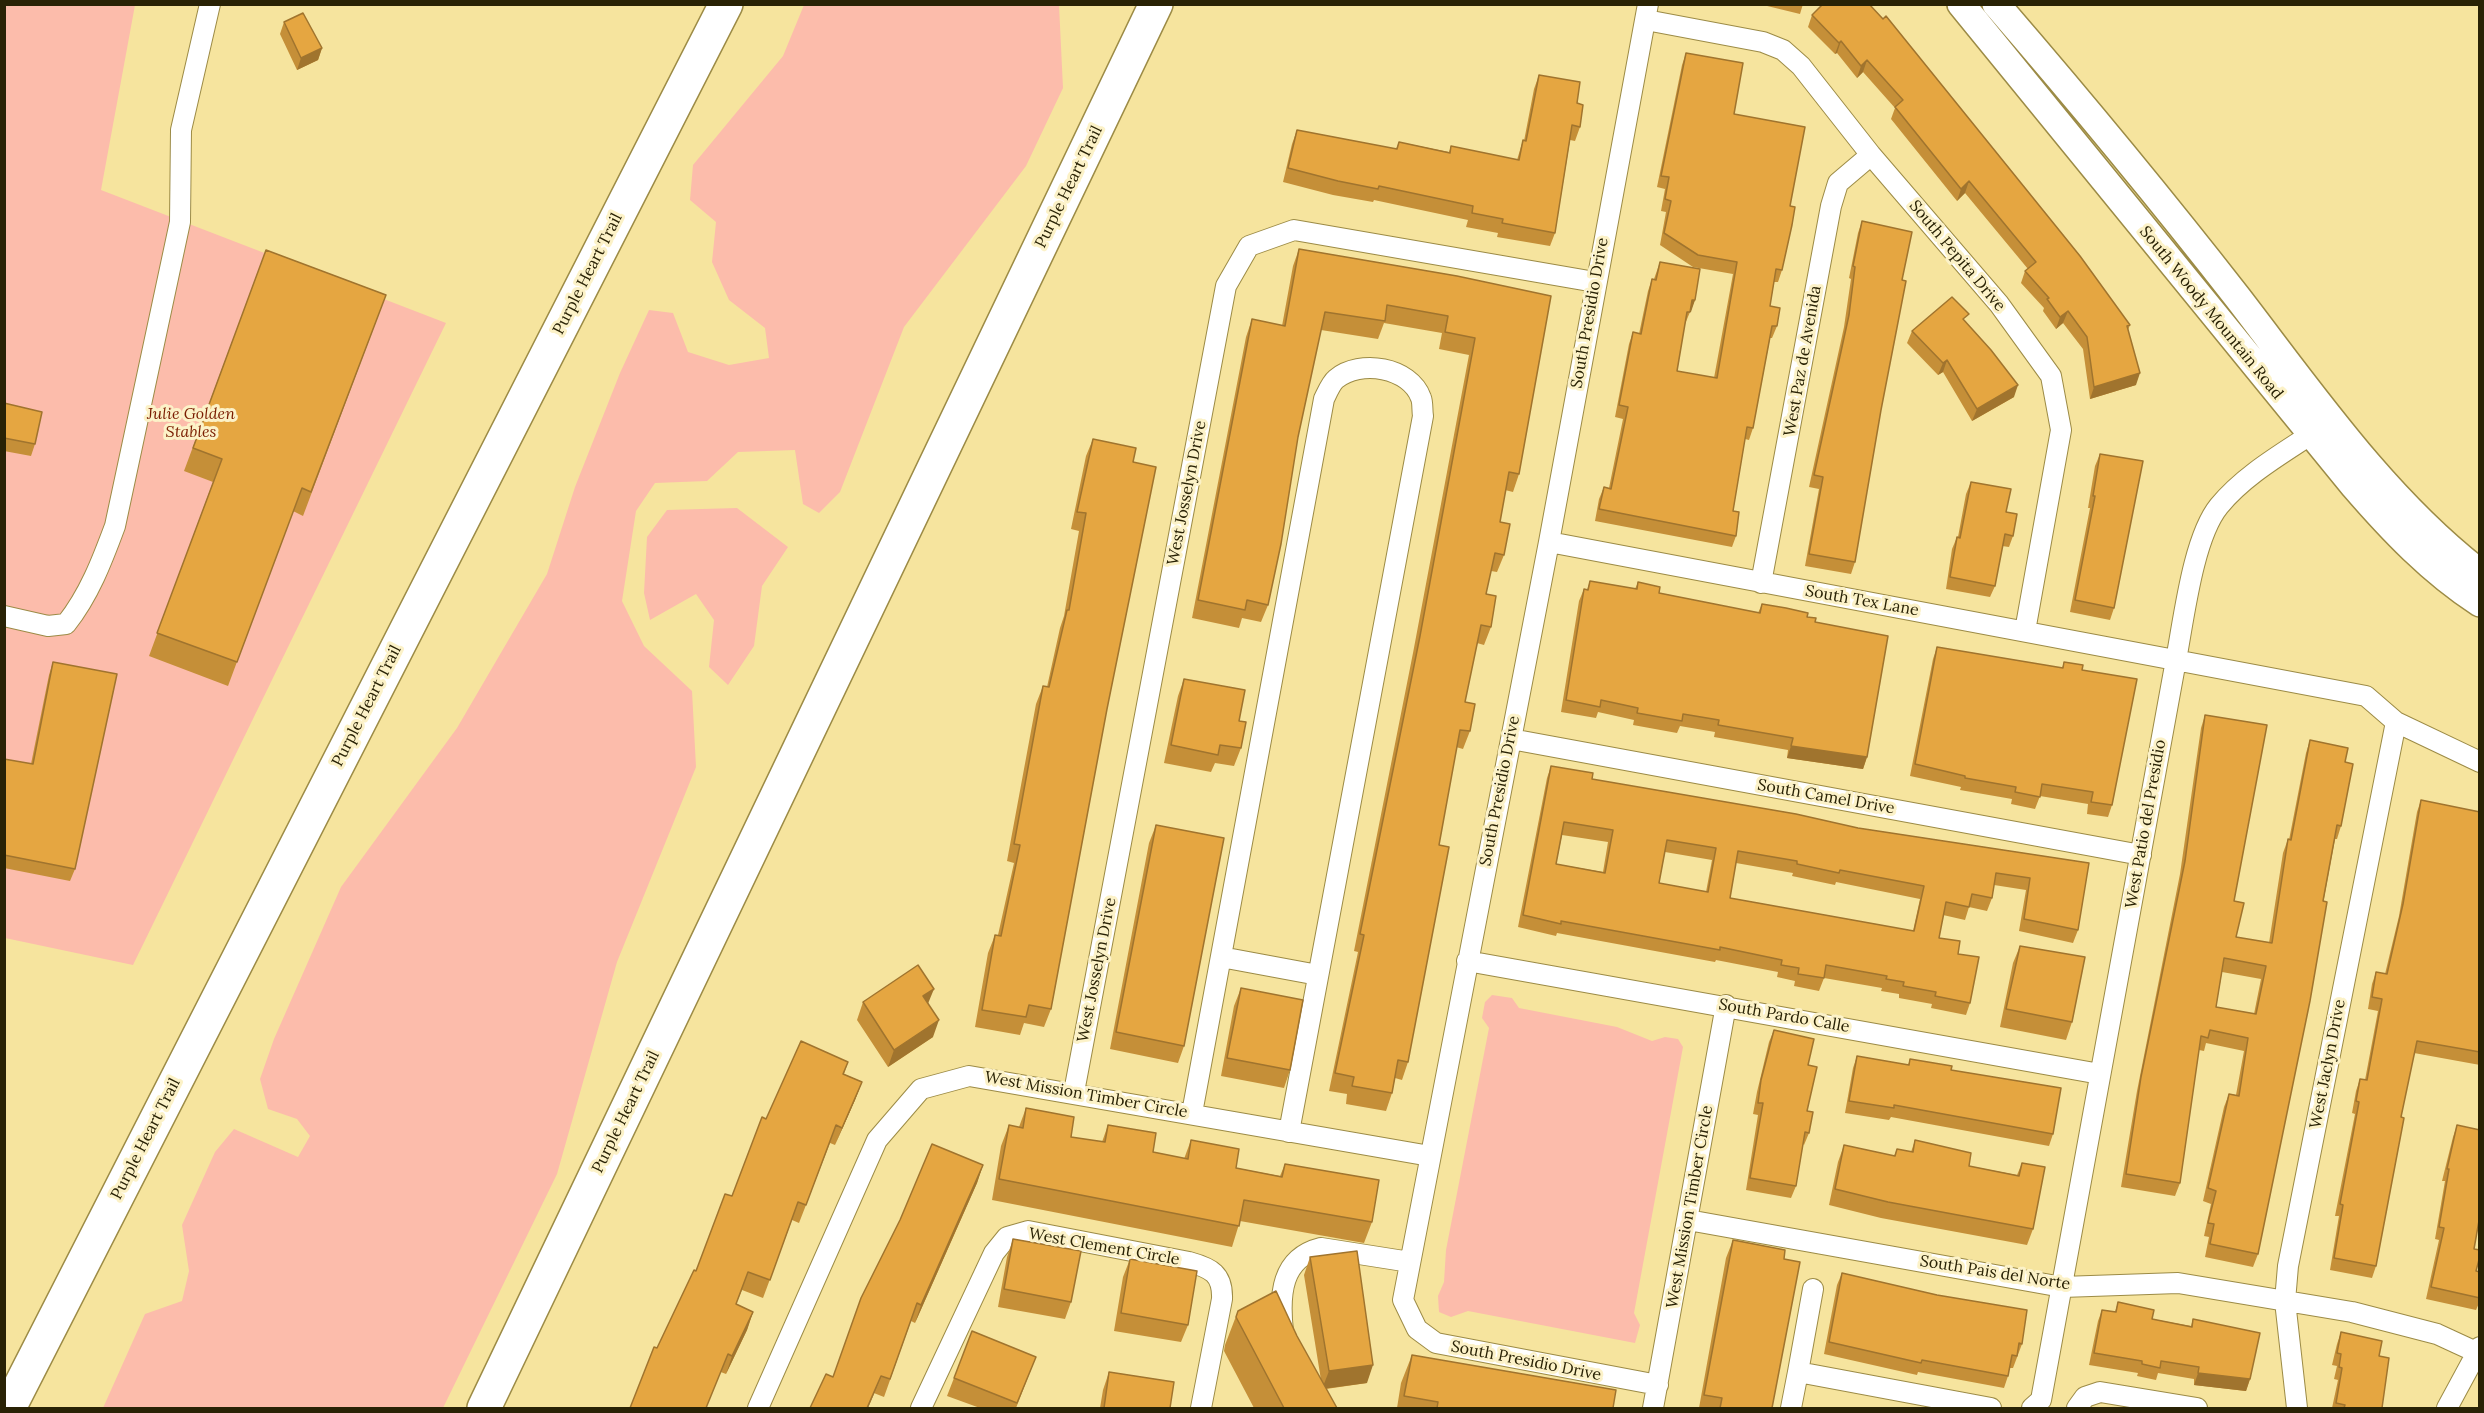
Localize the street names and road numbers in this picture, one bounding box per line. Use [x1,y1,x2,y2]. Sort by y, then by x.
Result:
street label: Purple Heart Trail [1031,123,1107,251]
street label: South Pepita Drive [1905,197,2009,315]
street label: Purple Heart Trail [549,210,627,338]
street label: South Woody Mountain Road [2135,223,2287,403]
street label: South Presidio Drive [1567,236,1613,390]
street label: West Paz de Avenida [1780,284,1826,438]
street label: West Josselyn Drive [1164,419,1210,567]
street label: South Tex Lane [1804,582,1920,620]
street label: Purple Heart Trail [328,642,406,770]
street label: South Presidio Drive [1476,714,1524,868]
street label: West Patio del Presidio [2122,738,2170,910]
street label: South Camel Drive [1756,775,1896,819]
street label: West Josselyn Drive [1074,896,1120,1044]
street label: South Pardo Calle [1717,995,1851,1037]
street label: West Jaclyn Drive [2306,998,2350,1130]
street label: Purple Heart Trail [588,1048,664,1176]
street label: West Mission Timber Circle [983,1068,1189,1122]
street label: Purple Heart Trail [107,1075,185,1203]
street label: West Mission Timber Circle [1663,1104,1717,1310]
street label: West Clement Circle [1027,1224,1181,1270]
street label: South Pais del Norte [1918,1252,2072,1294]
street label: South Presidio Drive [1449,1337,1603,1385]

